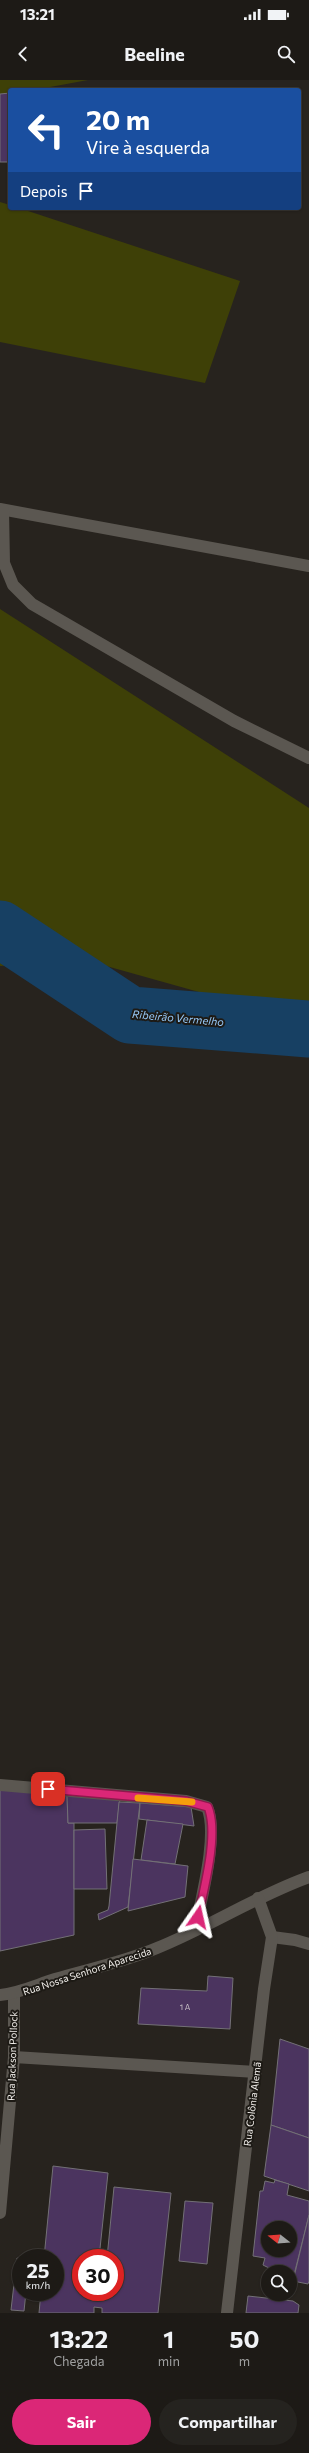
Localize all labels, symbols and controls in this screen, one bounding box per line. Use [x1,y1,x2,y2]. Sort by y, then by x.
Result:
text: 13:21 [20,5,55,23]
icon: back [12,43,34,65]
text: Beeline [124,43,185,65]
icon: search [275,43,297,65]
text: 20 m [86,102,150,136]
icon: left [20,104,72,156]
text: Vire à esquerda [86,136,210,158]
icon: arrive [75,180,97,202]
text: Depois [20,182,67,200]
water label: Ribeirão Vermelho [132,1007,225,1028]
pin [31,1772,65,1806]
icon: arrive [37,1778,59,1800]
position arrow [177,1896,219,1938]
street label: Rua Nossa Senhora Aparecida [21,1945,153,1997]
house number: 1 A [180,2002,191,2012]
street label: Rua Jackson Pollock [4,2010,20,2101]
street label: Rua Colônia Alemã [241,2061,263,2147]
north arrow [261,2221,297,2257]
map controls [261,2221,297,2301]
speed limit sign: 30 [72,2249,124,2301]
text: 25 [26,2258,50,2282]
button: search [261,2265,297,2301]
text: km/h [26,2279,50,2291]
text: 13:22 [50,2324,108,2353]
text: 1 [163,2324,174,2353]
text: 50 [229,2324,259,2353]
text: Chegada [53,2353,104,2369]
text: min [158,2353,180,2369]
text: m [239,2353,250,2369]
button: Sair [12,2399,151,2445]
button: Compartilhar [159,2399,297,2445]

